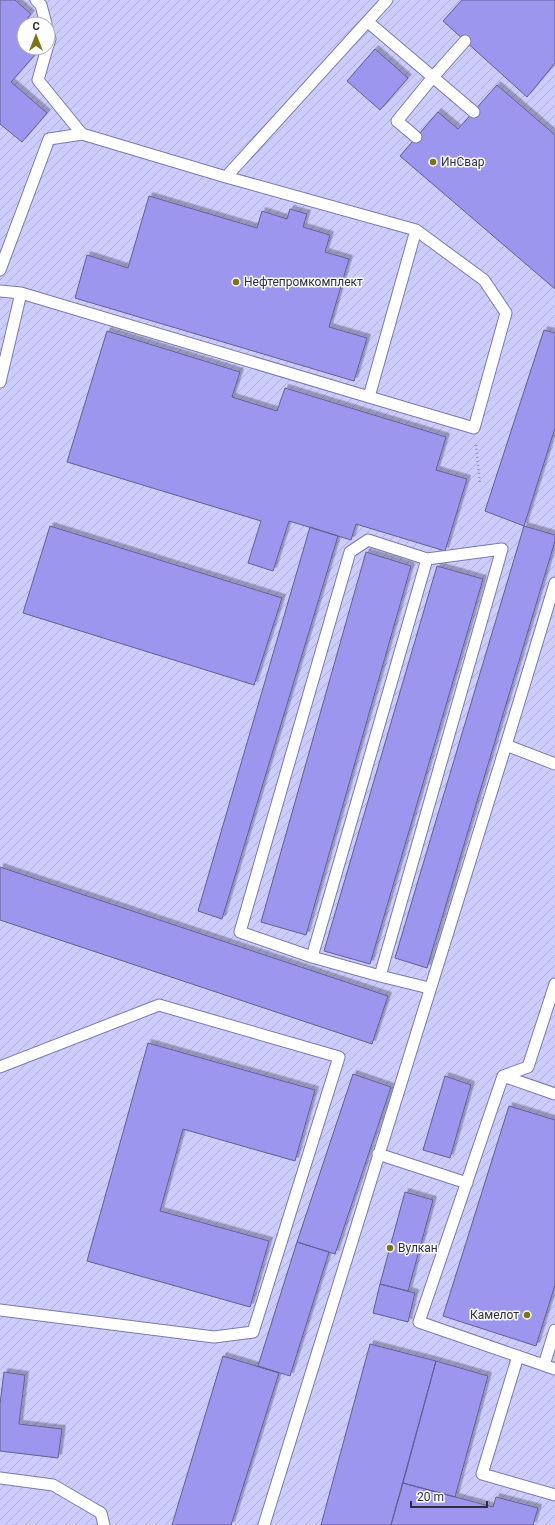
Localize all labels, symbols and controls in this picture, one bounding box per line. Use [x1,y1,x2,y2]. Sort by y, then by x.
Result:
north arrow [16,16,56,56]
text: С [32,20,40,33]
place label: ИнСвар [441,155,485,169]
marker: ИнСвар [428,157,438,167]
place label: Нефтепромкомплект [244,275,363,289]
marker: Нефтепромкомплект [231,277,241,287]
place label: Вулкан [398,1241,438,1255]
marker: Вулкан [385,1243,395,1253]
place label: Камелот [470,1308,519,1322]
marker: Камелот [522,1310,532,1320]
scale bar [411,1483,487,1509]
text: 20 m [417,1490,444,1504]

